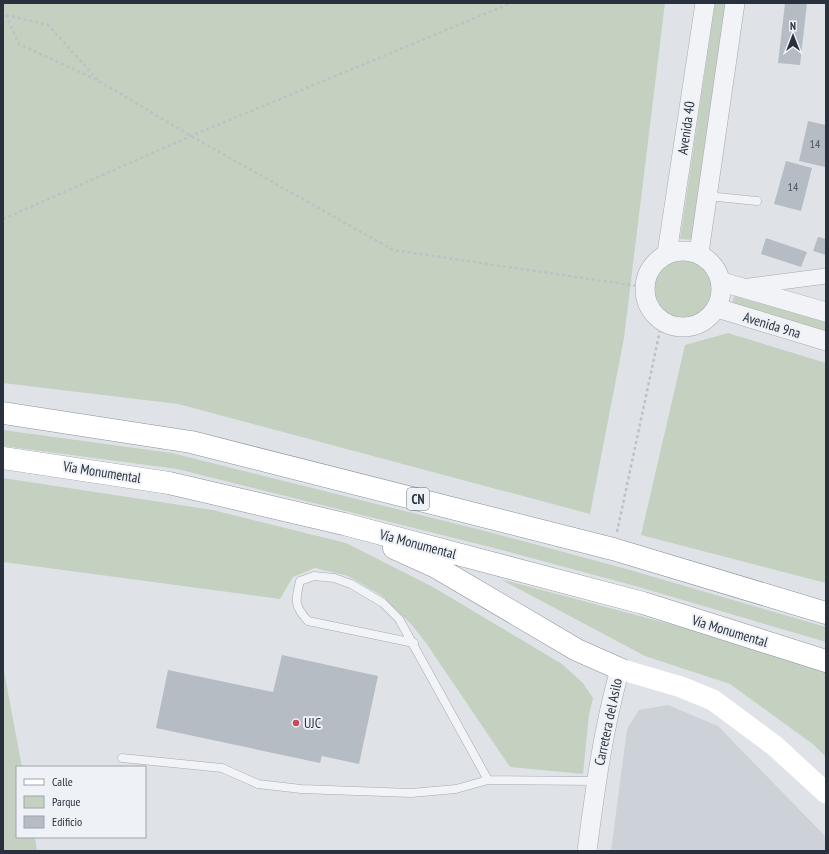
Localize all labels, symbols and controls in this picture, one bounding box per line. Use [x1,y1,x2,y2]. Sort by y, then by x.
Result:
north arrow [773,16,813,56]
text: N [790,19,796,33]
street label: Avenida 40 [673,100,699,156]
house number: 14 [810,136,821,151]
house number: 14 [788,179,799,194]
street label: Avenida 9na [741,308,803,342]
street label: Vía Monumental [61,457,143,487]
road number: CN [407,488,429,510]
street label: Vía Monumental [377,525,459,563]
street label: Vía Monumental [689,611,771,651]
street label: Carretera del Asilo [590,677,626,767]
place label: UJC [304,714,322,732]
marker: UJC [291,718,301,728]
legend [16,766,146,838]
text: Calle [52,774,73,789]
text: Parque [52,794,81,809]
text: Edificio [52,814,82,829]

